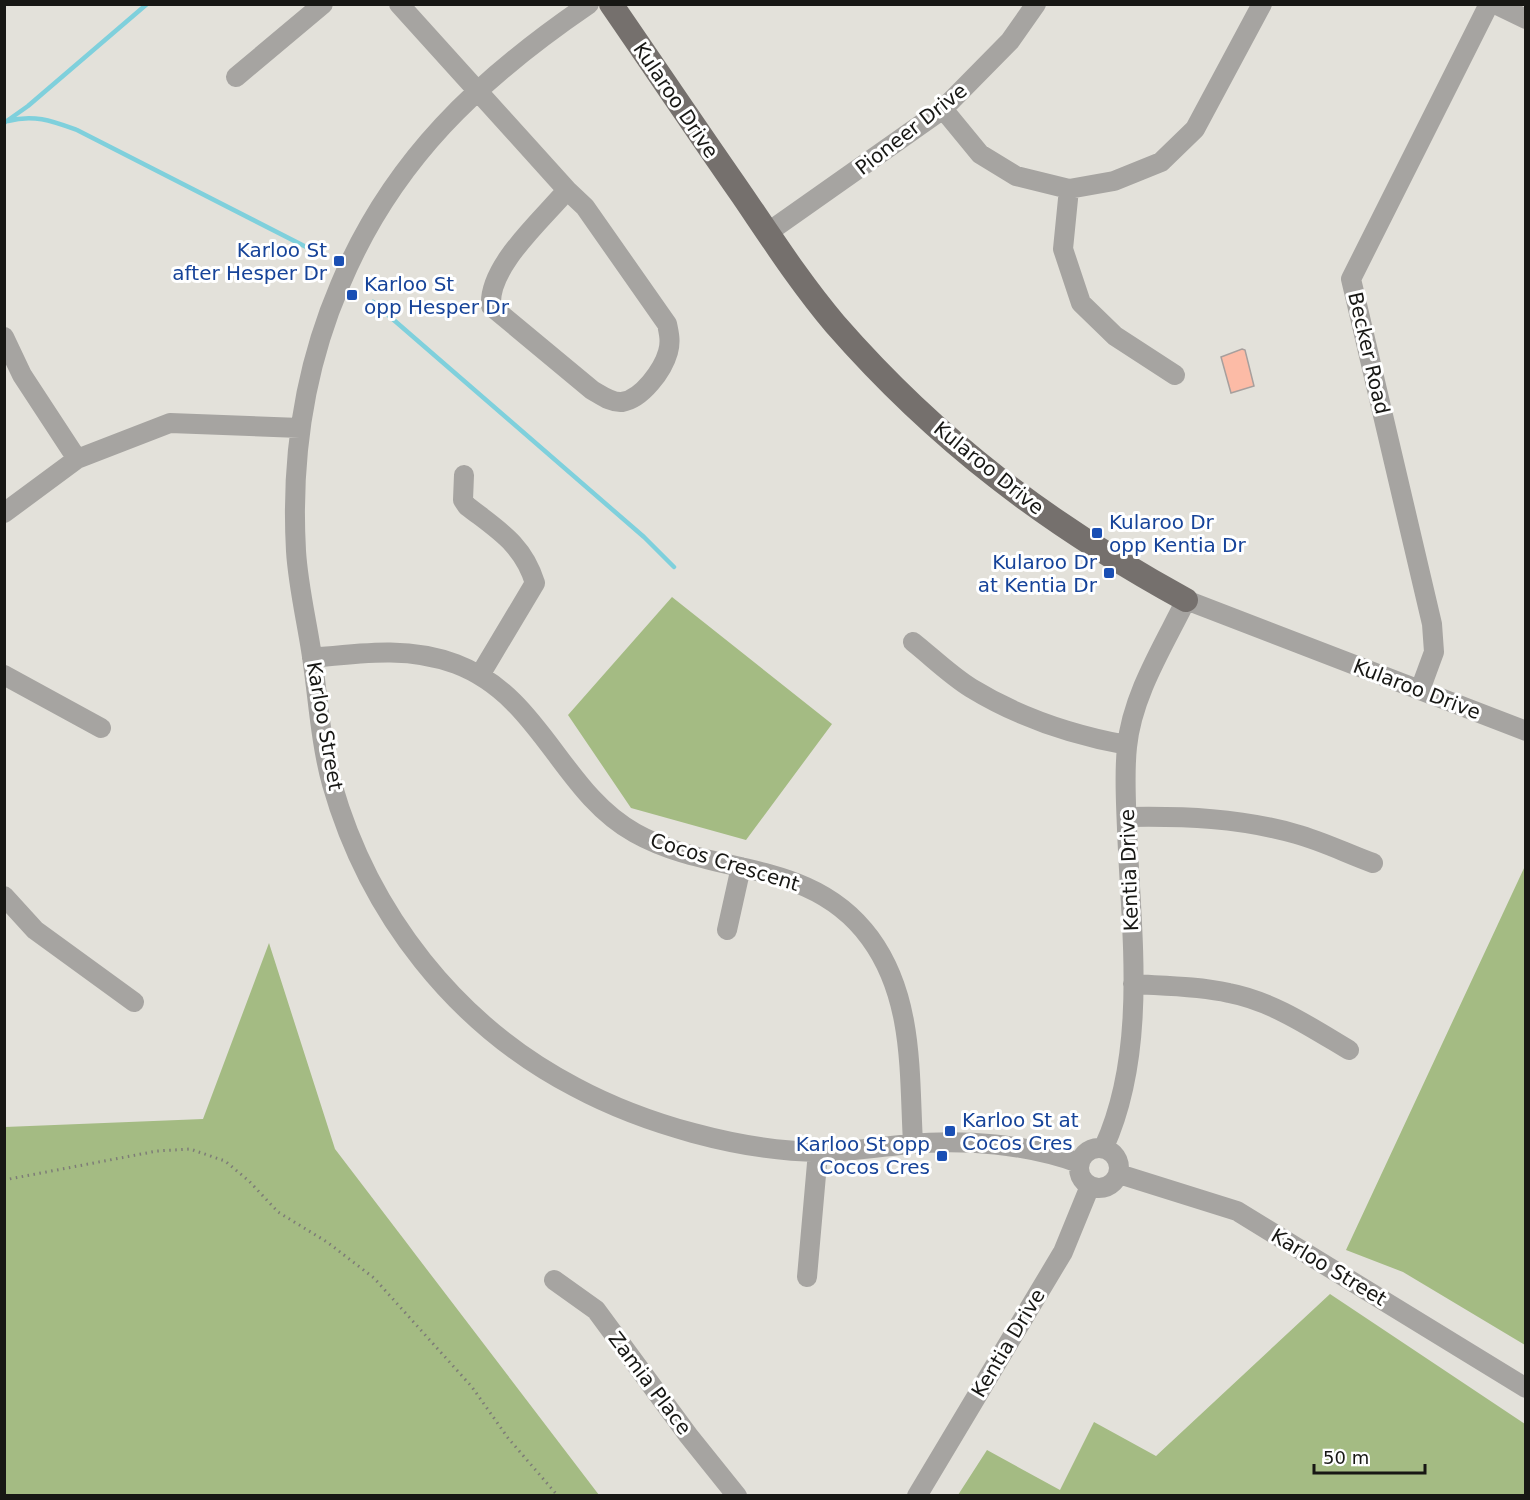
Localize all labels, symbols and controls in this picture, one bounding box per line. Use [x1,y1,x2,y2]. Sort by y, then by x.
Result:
street label: Kularoo Drive [628,38,724,162]
street label: Pioneer Drive [851,78,971,180]
place label: Karloo St after Hesper Dr [172,238,328,285]
marker: Karloo St after Hesper Dr [332,254,346,268]
place label: Karloo St opp Hesper Dr [364,272,510,319]
marker: Karloo St opp Hesper Dr [345,288,359,302]
street label: Becker Road [1343,289,1395,417]
street label: Kularoo Drive [929,416,1049,520]
place label: Kularoo Dr opp Kentia Dr [1109,510,1246,557]
marker: Kularoo Dr opp Kentia Dr [1090,526,1104,540]
place label: Kularoo Dr at Kentia Dr [978,550,1098,597]
marker: Kularoo Dr at Kentia Dr [1102,566,1116,580]
street label: Kularoo Drive [1350,654,1484,724]
street label: Karloo Street [302,660,348,792]
street label: Kentia Drive [1115,808,1143,932]
street label: Cocos Crescent [648,828,803,896]
place label: Karloo St at Cocos Cres [962,1108,1079,1155]
marker: Karloo St at Cocos Cres [943,1124,957,1138]
place label: Karloo St opp Cocos Cres [796,1132,930,1179]
marker: Karloo St opp Cocos Cres [935,1149,949,1163]
street label: Karloo Street [1267,1223,1391,1311]
street label: Kentia Drive [966,1284,1050,1402]
street label: Zamia Place [603,1327,697,1439]
scale bar [1314,1437,1425,1475]
text: 50 m [1323,1447,1369,1468]

